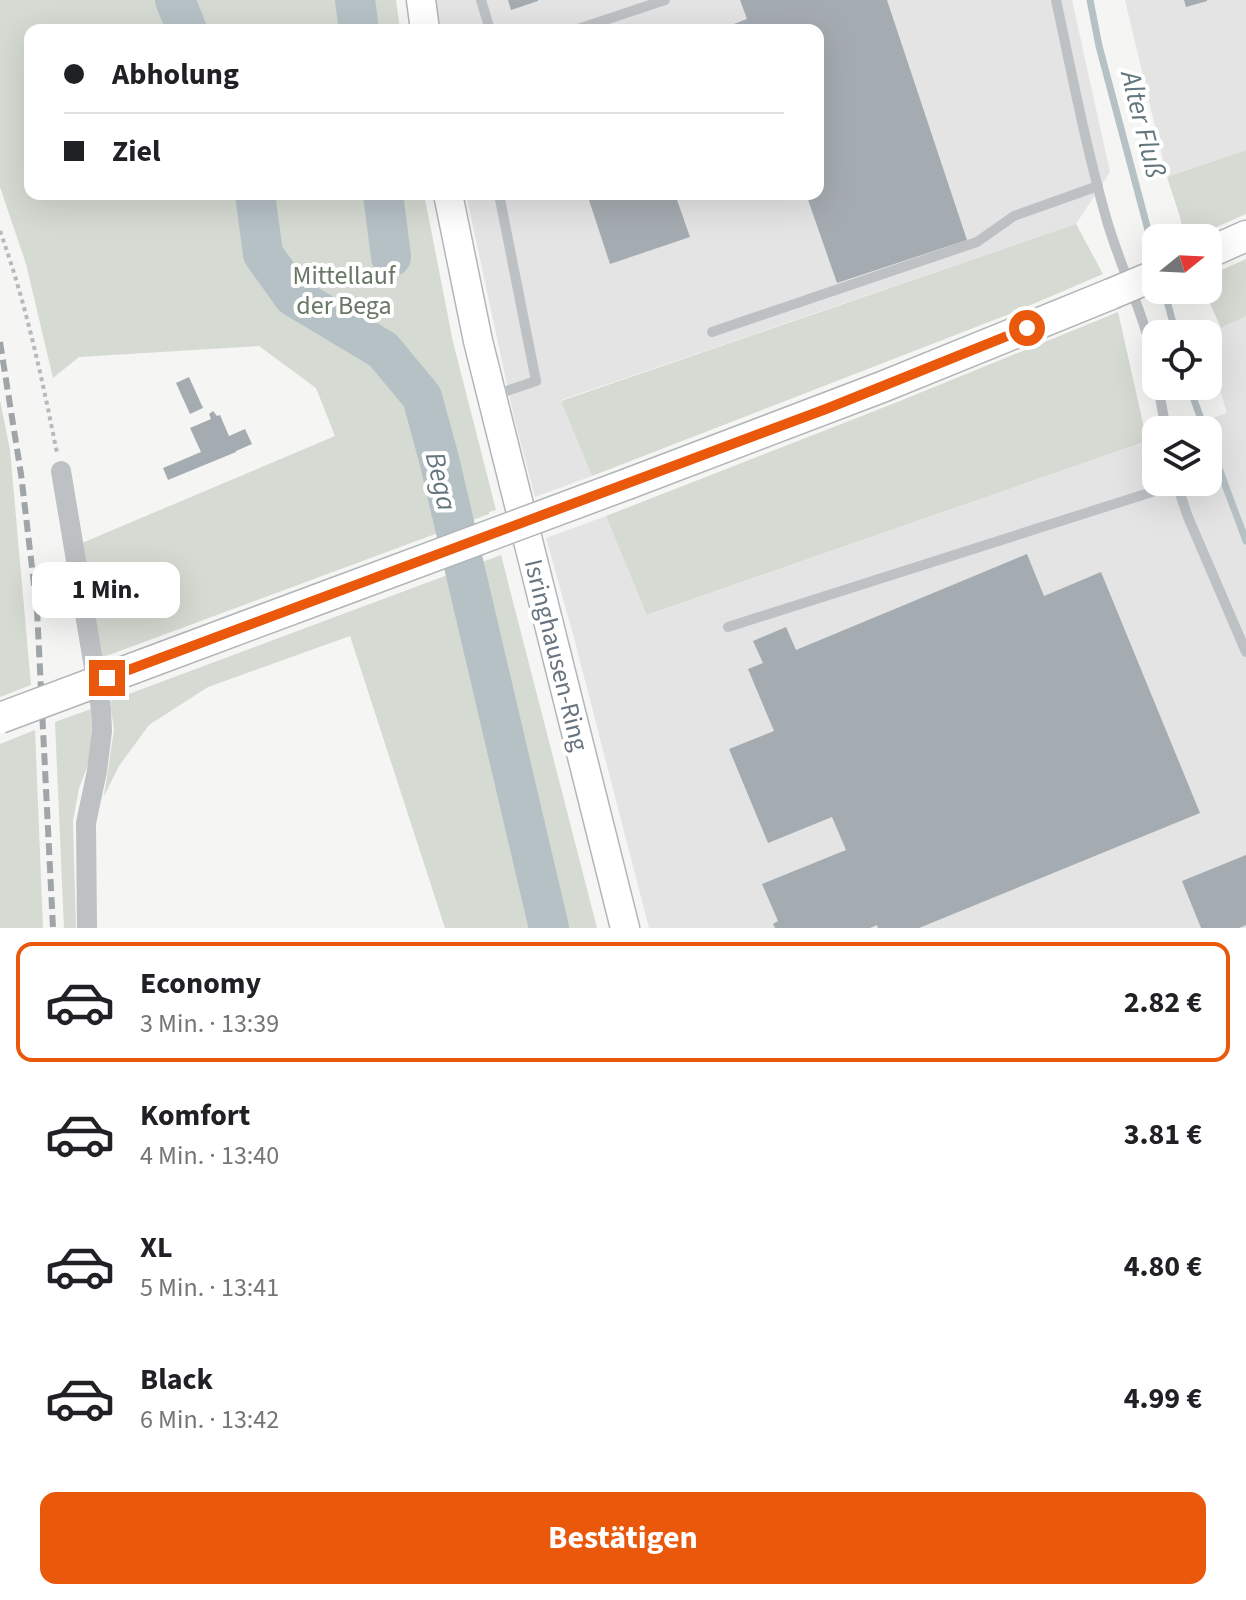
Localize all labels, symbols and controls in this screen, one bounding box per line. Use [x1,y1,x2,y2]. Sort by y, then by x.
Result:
text: Abholung [112,53,239,96]
water label: Alter Fluß [1110,65,1176,182]
text: Ziel [112,130,161,173]
north arrow [1142,224,1222,304]
map controls [1142,224,1222,496]
park label: Mittellauf der Bega [293,257,397,324]
route start [1009,310,1045,346]
button: locate [1142,320,1222,400]
button: layers [1142,416,1222,496]
water label: Bega [415,448,467,515]
street label: Isringhausen-Ring [515,555,598,755]
callout: 1 Min. [33,562,181,618]
text: 1 Min. [72,571,140,608]
route end [89,660,125,696]
text: Economy [140,962,261,1005]
icon: car [44,966,116,1038]
text: 2.82 € [1124,981,1202,1024]
text: 3 Min. · 13:39 [140,1005,279,1042]
text: Komfort [140,1094,250,1137]
icon: car [44,1098,116,1170]
text: 3.81 € [1124,1113,1202,1156]
text: 4 Min. · 13:40 [140,1137,279,1174]
text: XL [140,1226,173,1269]
icon: car [44,1230,116,1302]
text: 4.80 € [1124,1245,1202,1288]
text: 5 Min. · 13:41 [140,1269,279,1306]
text: Black [140,1358,213,1401]
icon: car [44,1362,116,1434]
text: 4.99 € [1124,1377,1202,1420]
text: 6 Min. · 13:42 [140,1401,279,1438]
button: Bestätigen [40,1492,1206,1584]

